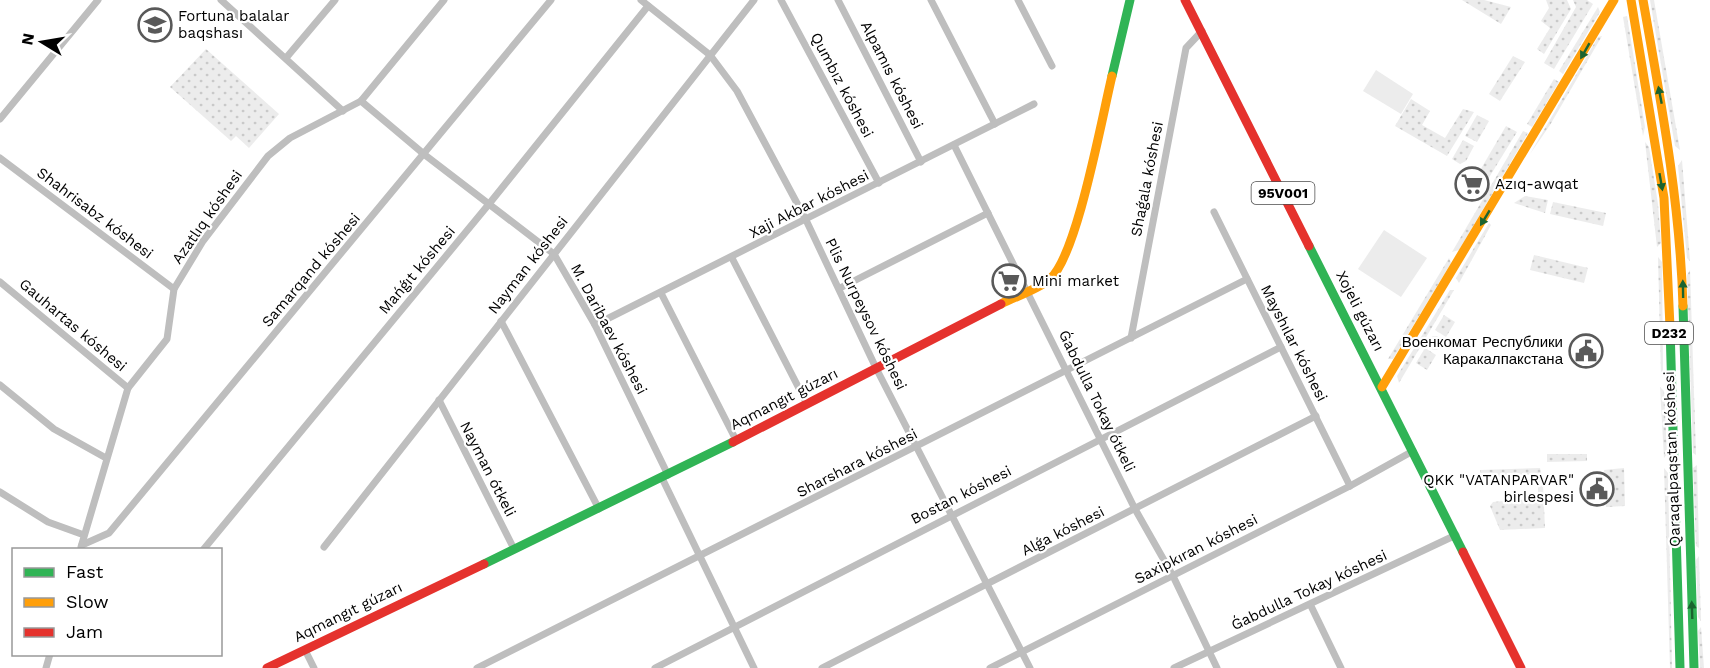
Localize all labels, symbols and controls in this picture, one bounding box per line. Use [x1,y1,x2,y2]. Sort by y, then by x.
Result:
school or university icon: Fortuna balalar baqshası [137,7,173,43]
place label: Fortuna balalar baqshası [178,7,289,42]
north arrow [12,12,72,72]
street label: Alpamıs kóshesi [857,18,927,132]
street label: Qumbız kóshesi [807,29,877,141]
text: N [17,32,38,47]
one-way arrow [1579,43,1590,59]
one-way arrow [1655,86,1664,105]
street label: Shaǵala kóshesi [1127,120,1167,238]
street label: Shahrisabz kóshesi [33,164,157,262]
street label: Xaji Akbar kóshesi [746,166,872,242]
supermarket icon: Azıq-awqat [1454,166,1490,202]
street label: Azatlıq kóshesi [168,167,246,267]
one-way arrow [1657,173,1666,192]
place label: Azıq-awqat [1495,175,1579,193]
road number: 95V001 [1252,182,1314,204]
street label: Samarqand kóshesi [258,209,364,331]
one-way arrow [1479,210,1490,226]
street label: Nayman kóshesi [484,213,572,317]
street label: Mańǵıt kóshesi [375,223,459,317]
street label: Plis Nurpeysov kóshesi [821,235,911,393]
street label: M. Daribaev kóshesi [567,261,651,397]
supermarket icon: Mini market [991,263,1027,299]
street label: Xojeli gúzarı [1332,268,1388,354]
place label: Mini market [1032,272,1120,290]
street label: Gauhartas kóshesi [16,275,130,375]
one-way arrow [1678,279,1688,298]
street label: Mayshılar kóshesi [1257,282,1331,404]
road number: D232 [1645,322,1693,344]
street label: Ǵabdulla Tokay ótkeli [1055,327,1140,475]
place label: Военкомат Республики Каракалпакстана [1402,333,1564,368]
public building icon: Военкомат Республики Каракалпакстана [1568,333,1604,369]
street label: Aqmangıt gúzarı [727,364,841,434]
street label: Qaraqalpaqstan kóshesi [1660,371,1684,547]
street label: Nayman ótkeli [456,418,520,520]
street label: Sharshara kóshesi [794,425,920,501]
street label: Bostan kóshesi [908,462,1014,528]
place label: QKK "VATANPARVAR" birlespesi [1423,471,1574,506]
public building icon: QKK "VATANPARVAR" birlespesi [1579,471,1615,507]
street label: Alǵa kóshesi [1018,502,1108,560]
street label: Saxipkıran kóshesi [1131,510,1261,588]
street label: Ǵabdulla Tokay kóshesi [1228,545,1390,634]
legend [12,548,222,656]
text: Fast [66,561,104,582]
street label: Aqmangıt gúzarı [291,578,405,646]
text: Slow [66,591,109,612]
one-way arrow [1687,600,1697,619]
text: Jam [66,621,103,642]

